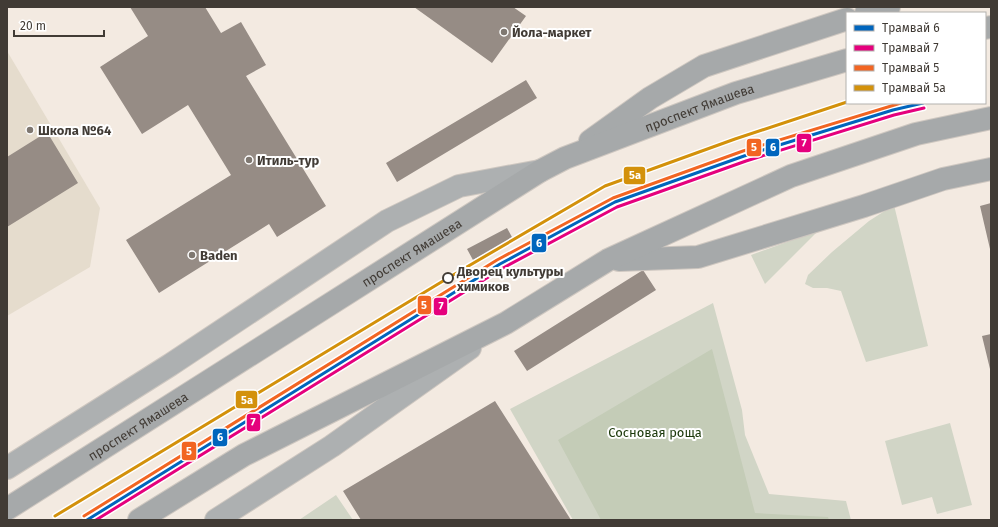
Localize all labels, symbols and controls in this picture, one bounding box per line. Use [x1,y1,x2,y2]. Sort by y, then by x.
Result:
scale bar [14,12,104,38]
legend [846,12,986,104]
text: 20 m [20,19,46,33]
text: Трамвай 6 [882,21,940,35]
place label: Йола-маркет [512,25,592,40]
marker: Йола-маркет [499,27,509,37]
text: Трамвай 7 [882,41,939,55]
text: Трамвай 5 [882,61,939,75]
street label: проспект Ямашева [643,81,756,134]
text: Трамвай 5а [882,81,946,95]
place label: Школа №64 [38,123,112,138]
marker: Школа №64 [25,125,35,135]
line badge: 7 [796,133,812,153]
text: 7 [801,137,807,150]
line badge: 5 [746,138,762,157]
line badge: 6 [765,138,780,157]
text: 5 [751,141,757,154]
text: 6 [770,141,776,154]
place label: Итиль-тур [257,153,319,168]
marker: Итиль-тур [244,155,254,165]
line badge: 5а [623,166,646,185]
text: 5а [629,169,641,182]
street label: проспект Ямашева [359,215,464,290]
line badge: 6 [531,233,547,253]
text: 6 [536,237,542,250]
place label: Baden [200,248,238,263]
marker: Baden [187,250,197,260]
place label: Дворец культуры химиков [456,264,564,294]
marker: Дворец культуры химиков [442,272,454,284]
line badge: 5 [417,295,432,315]
line badge: 7 [433,297,448,316]
text: 5 [421,299,427,312]
text: 7 [438,300,444,313]
street label: проспект Ямашева [85,389,191,463]
line badge: 5а [235,390,258,409]
text: 5а [241,394,253,407]
line badge: 7 [246,413,261,432]
text: 7 [250,416,256,429]
park label: Сосновая роща [608,425,702,440]
line badge: 6 [212,428,228,447]
text: 6 [217,431,223,444]
line badge: 5 [181,441,197,461]
text: 5 [186,445,192,458]

